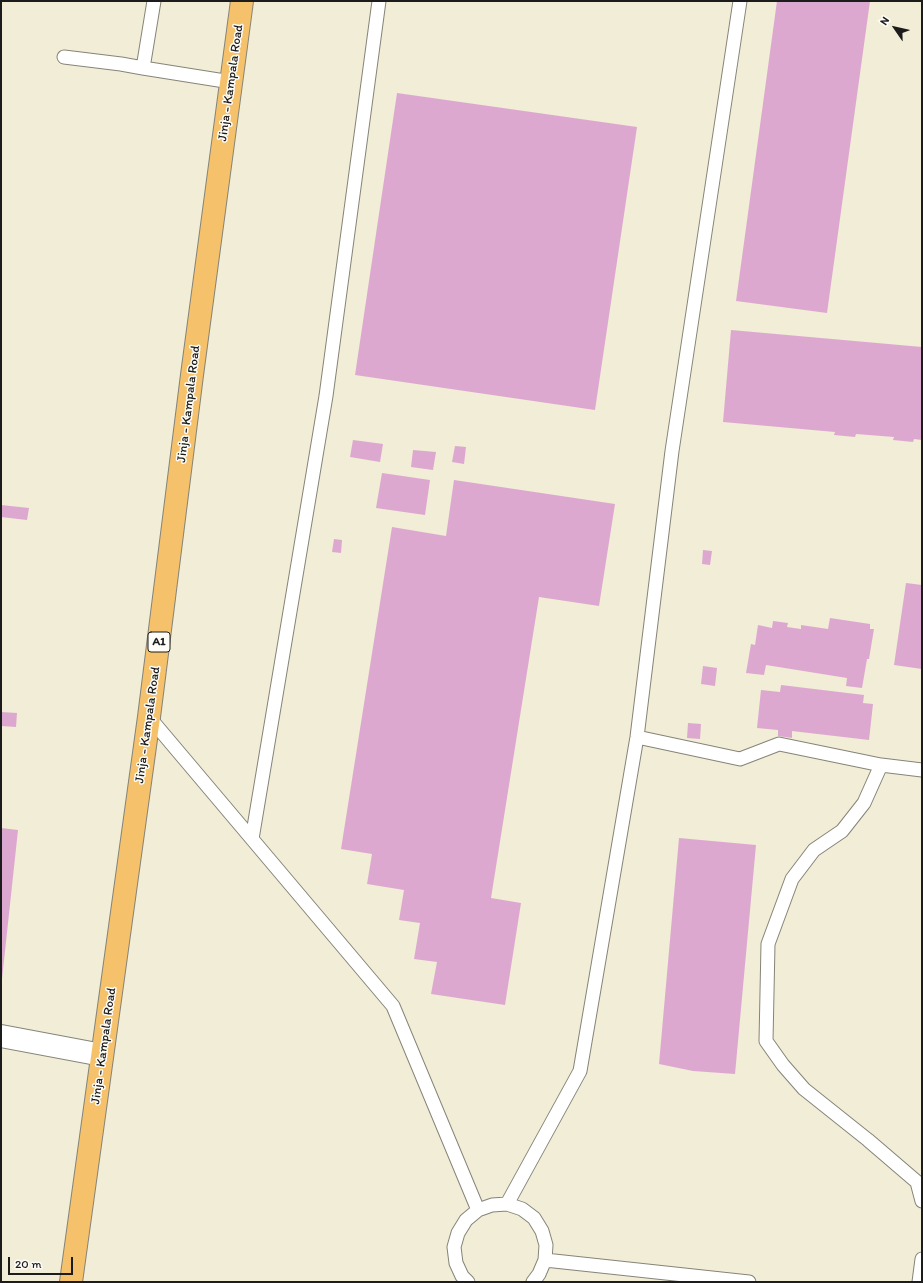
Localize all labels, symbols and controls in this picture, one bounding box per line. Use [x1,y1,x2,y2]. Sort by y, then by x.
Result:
north arrow [875,8,915,48]
text: N [877,14,892,28]
street label: Jinja - Kampala Road [215,24,247,142]
street label: Jinja - Kampala Road [174,345,204,463]
road number: A1 [148,632,170,652]
street label: Jinja - Kampala Road [132,666,164,784]
street label: Jinja - Kampala Road [88,987,120,1105]
scale bar [10,1249,75,1275]
text: 20 m [15,1257,42,1271]

